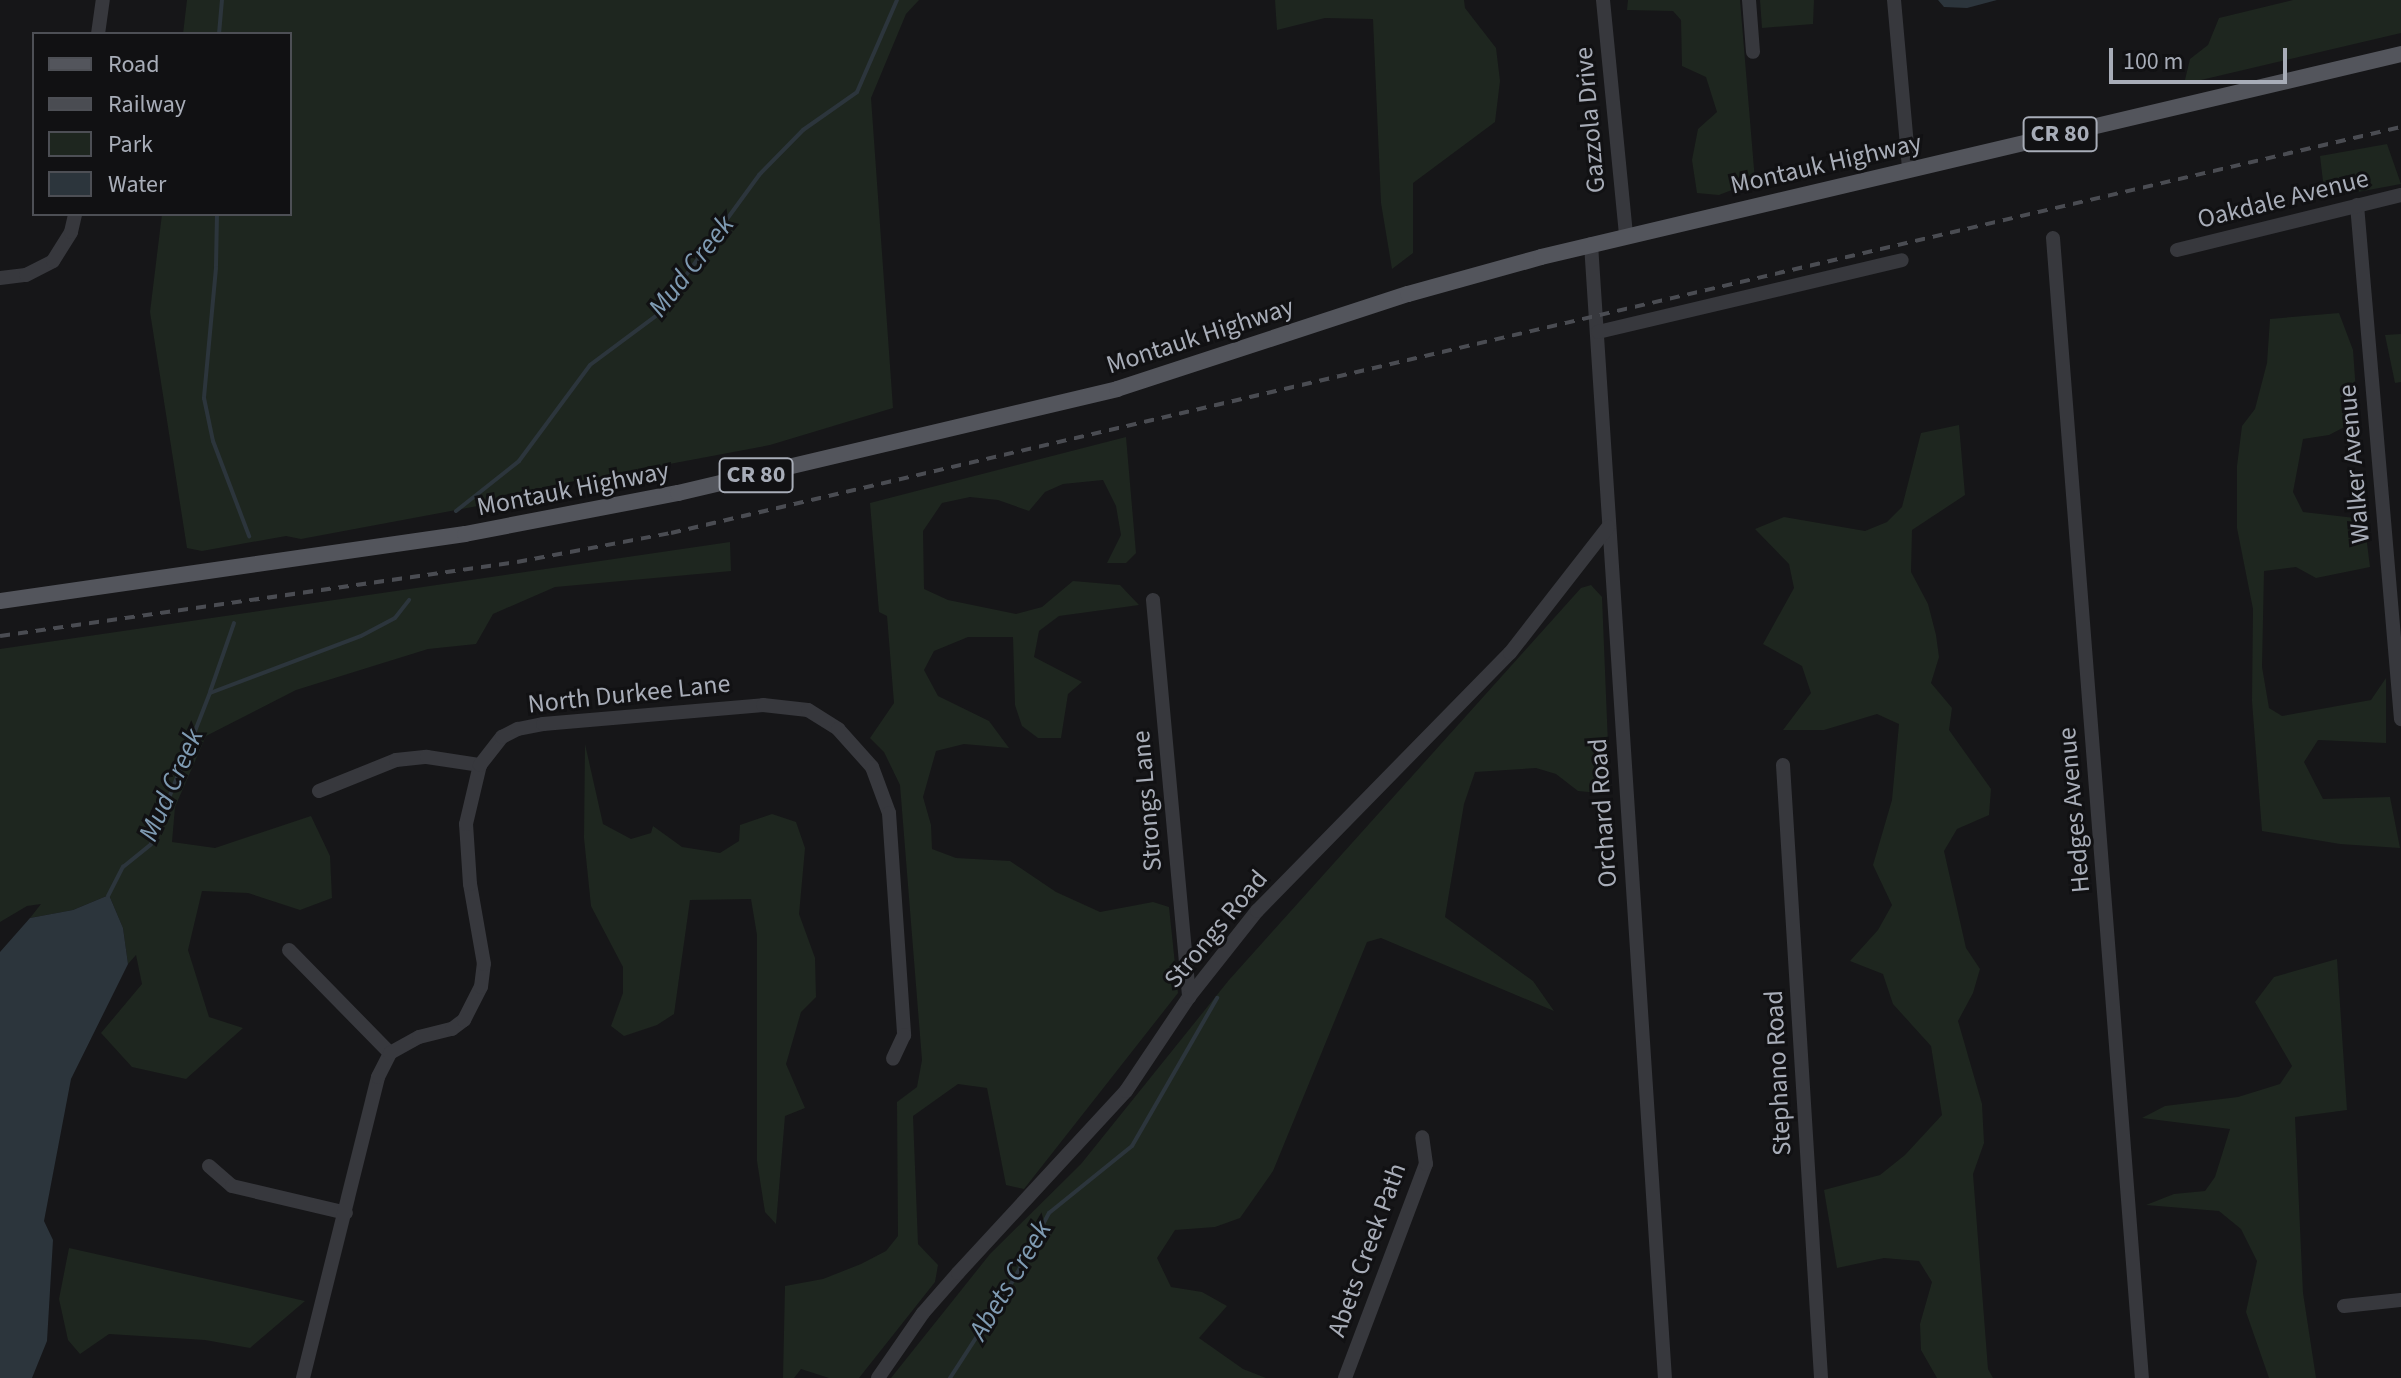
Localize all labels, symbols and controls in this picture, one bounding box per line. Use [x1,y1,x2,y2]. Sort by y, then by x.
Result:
legend [32,32,292,216]
scale bar [2113,32,2291,82]
text: 100 m [2123,44,2183,79]
street label: Gazzola Drive [1568,46,1612,194]
text: Road [108,47,160,82]
text: Railway [108,87,186,122]
road number: CR 80 [2022,114,2098,154]
text: Park [108,127,153,162]
street label: Montauk Highway [1727,127,1925,201]
street label: Oakdale Avenue [2194,163,2372,235]
text: Water [108,167,166,202]
water label: Mud Creek [641,208,741,324]
street label: Montauk Highway [1102,291,1298,381]
street label: Walker Avenue [2332,383,2376,545]
street label: Montauk Highway [474,455,672,523]
road number: CR 80 [718,455,794,495]
street label: North Durkee Lane [526,668,732,720]
water label: Mud Creek [131,723,211,847]
street label: Hedges Avenue [2051,726,2097,894]
street label: Strongs Lane [1125,729,1169,873]
street label: Orchard Road [1582,737,1624,889]
street label: Strongs Road [1158,864,1274,994]
street label: Stephano Road [1758,990,1798,1156]
street label: Abets Creek Path [1321,1159,1413,1341]
water label: Abets Creek [961,1214,1059,1346]

